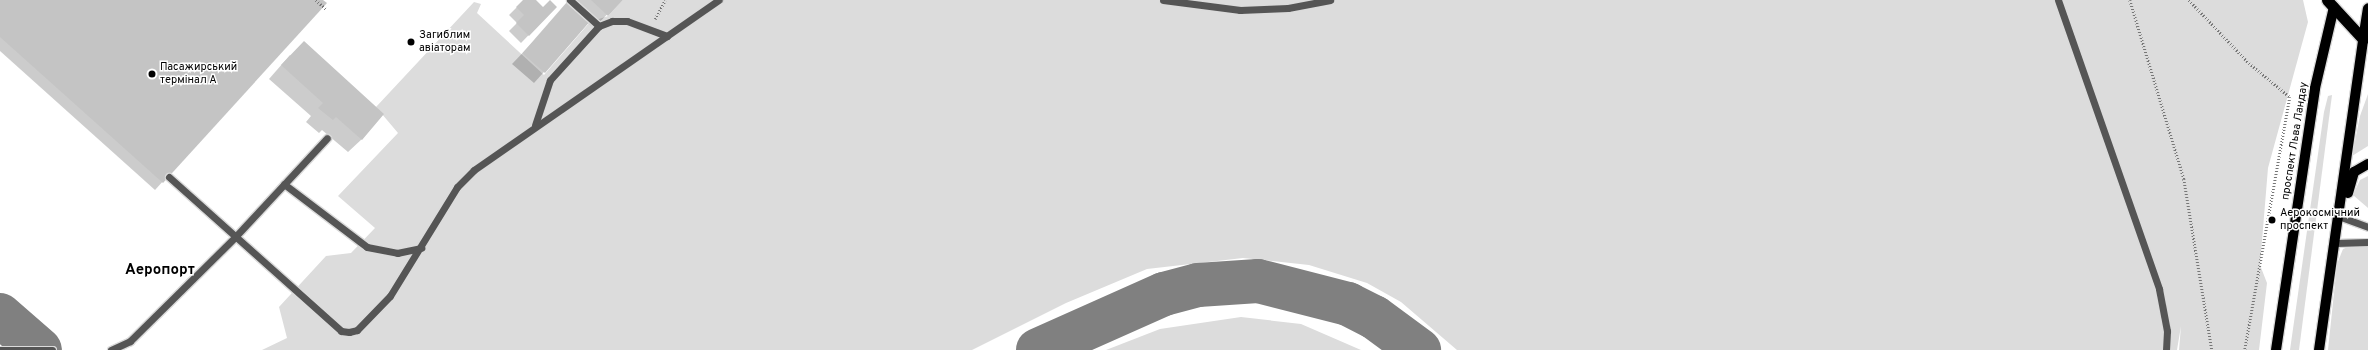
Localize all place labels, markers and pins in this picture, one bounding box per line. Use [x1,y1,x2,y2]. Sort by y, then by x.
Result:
place label: Загиблим авіаторам [419,29,470,55]
marker: Загиблим авіаторам [406,37,416,47]
place label: Пасажирський термінал A [160,61,237,87]
marker: Пасажирський термінал A [147,69,157,79]
place label: Аерокосмічний проспект [2280,207,2360,233]
marker: Аерокосмічний проспект [2267,215,2277,225]

